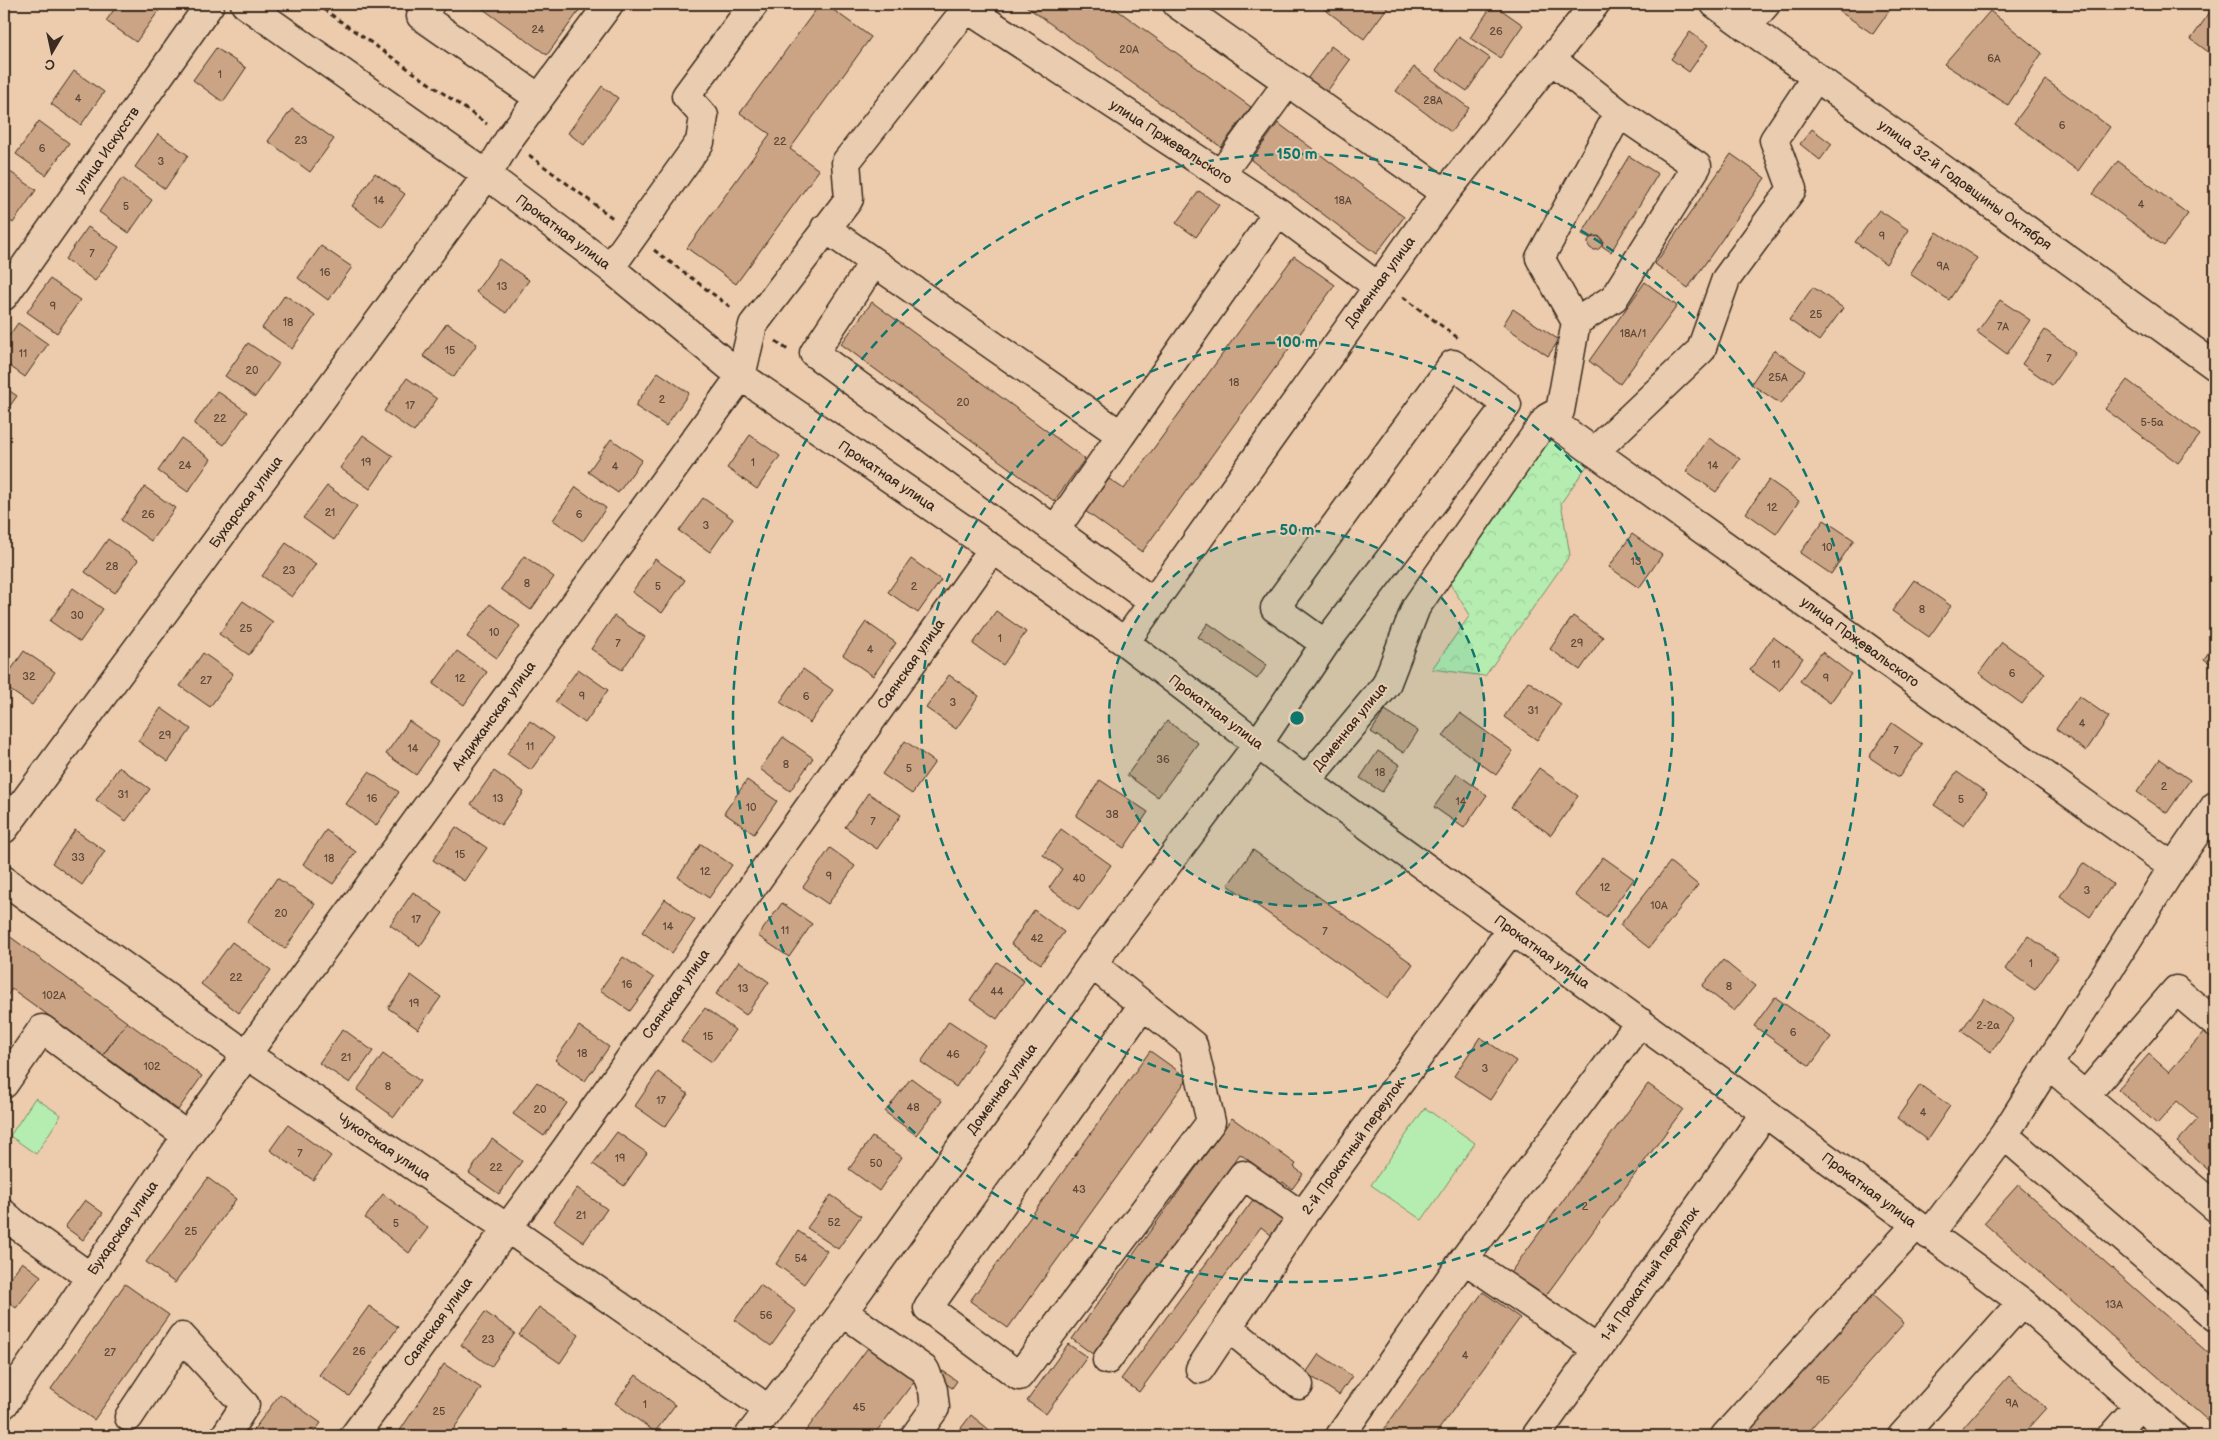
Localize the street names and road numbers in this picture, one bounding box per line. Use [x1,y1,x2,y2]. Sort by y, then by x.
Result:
street label: улица Пржевальского [1107,96,1235,188]
street label: улица Искусств [71,103,143,196]
street label: улица 32-й Годовщины Октября [1875,116,2055,254]
street label: Прокатная улица [512,191,614,274]
street label: Доменная улица [1341,232,1419,331]
street label: Прокатная улица [835,437,940,515]
street label: Бухарская улица [206,452,287,552]
street label: улица Пржевальского [1797,593,1923,691]
street label: Саянская улица [874,615,949,712]
street label: Андижанская улица [448,657,540,775]
street label: Прокатная улица [1165,671,1267,754]
street label: Доменная улица [1309,679,1391,775]
street label: Прокатная улица [1491,912,1594,993]
street label: Саянская улица [639,945,714,1042]
street label: Доменная улица [963,1039,1041,1138]
street label: 2-й Прокатный переулок [1298,1075,1408,1218]
street label: Чукотская улица [334,1110,434,1185]
street label: Прокатная улица [1818,1149,1920,1232]
street label: Бухарская улица [84,1177,162,1278]
street label: 1-й Прокатный переулок [1597,1203,1703,1345]
street label: Саянская улица [400,1274,476,1370]

